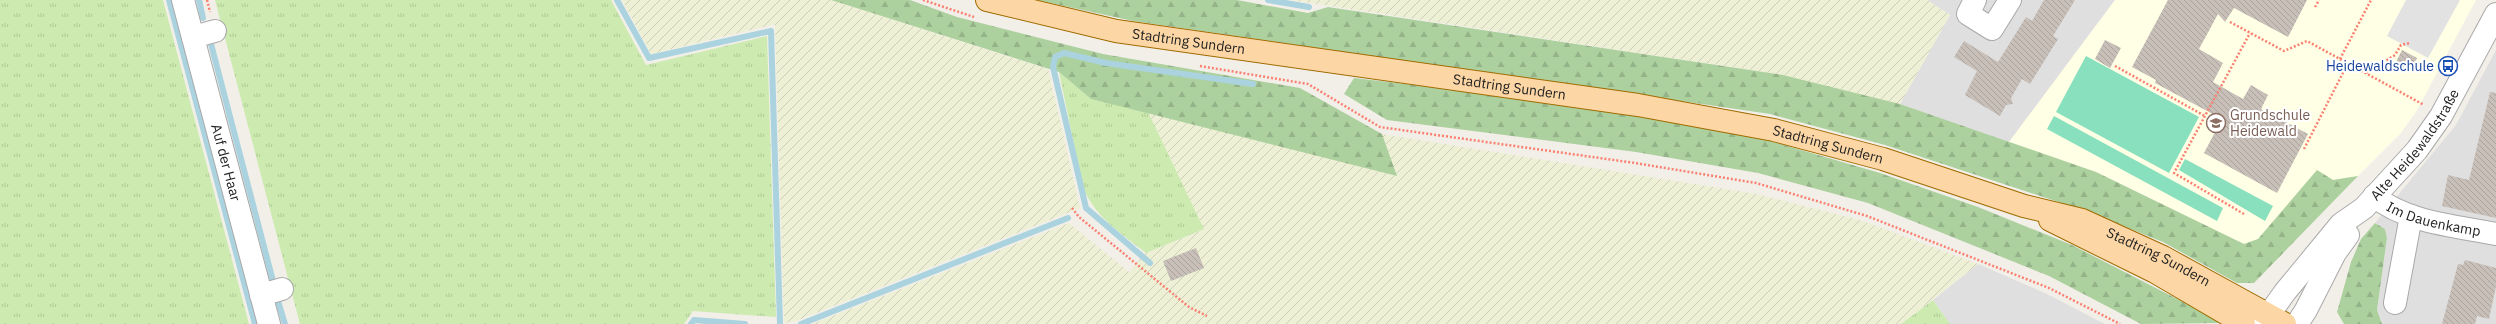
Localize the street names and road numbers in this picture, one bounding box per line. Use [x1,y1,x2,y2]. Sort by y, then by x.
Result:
street label: Stadtring Sundern [1131,24,1246,58]
street label: Stadtring Sundern [1452,70,1567,104]
street label: Alte Heidewaldstraße [2366,85,2463,204]
street label: Stadtring Sundern [1771,121,1885,168]
street label: Auf der Haar [207,122,245,203]
street label: Im Dauenkamp [2383,198,2482,240]
street label: Stadtring Sundern [2104,223,2213,290]

